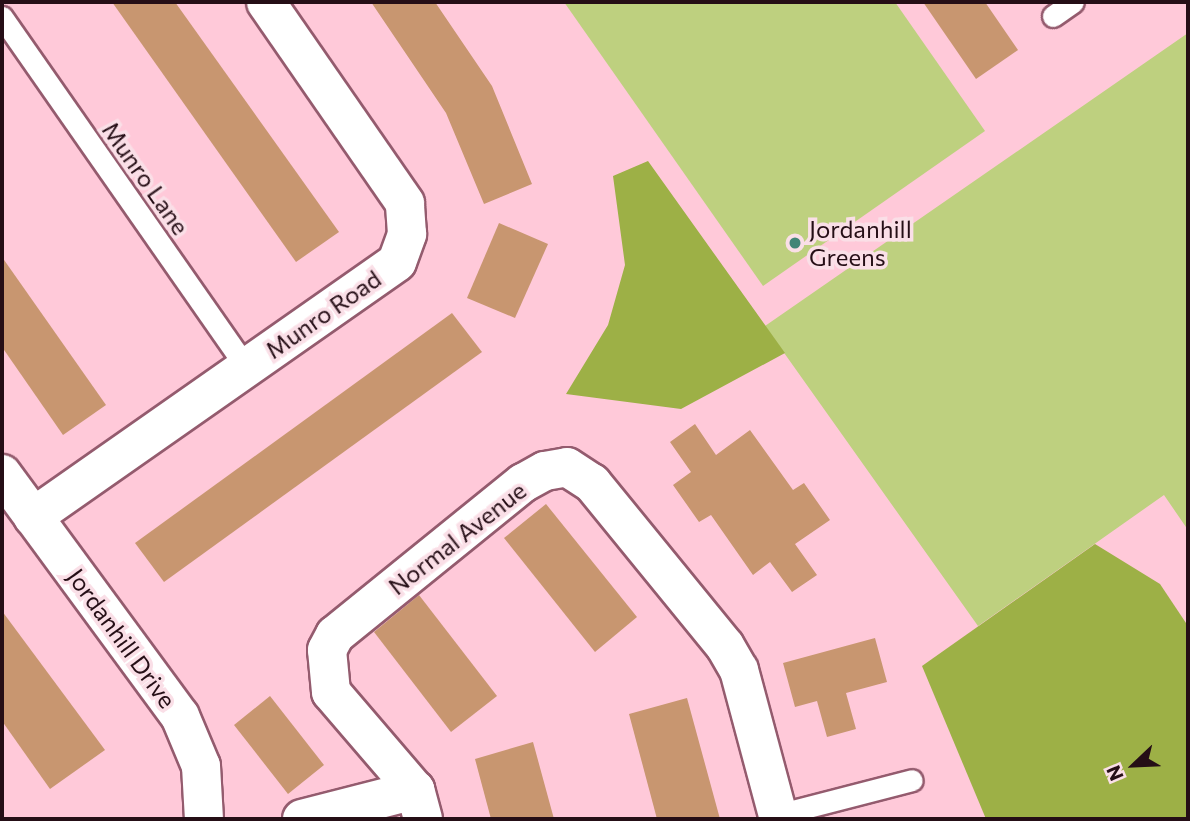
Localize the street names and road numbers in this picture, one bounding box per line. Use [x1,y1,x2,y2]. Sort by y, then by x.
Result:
street label: Munro Lane [97,116,195,240]
street label: Munro Road [260,264,386,364]
street label: Normal Avenue [383,475,531,601]
street label: Jordanhill Drive [62,563,182,713]

